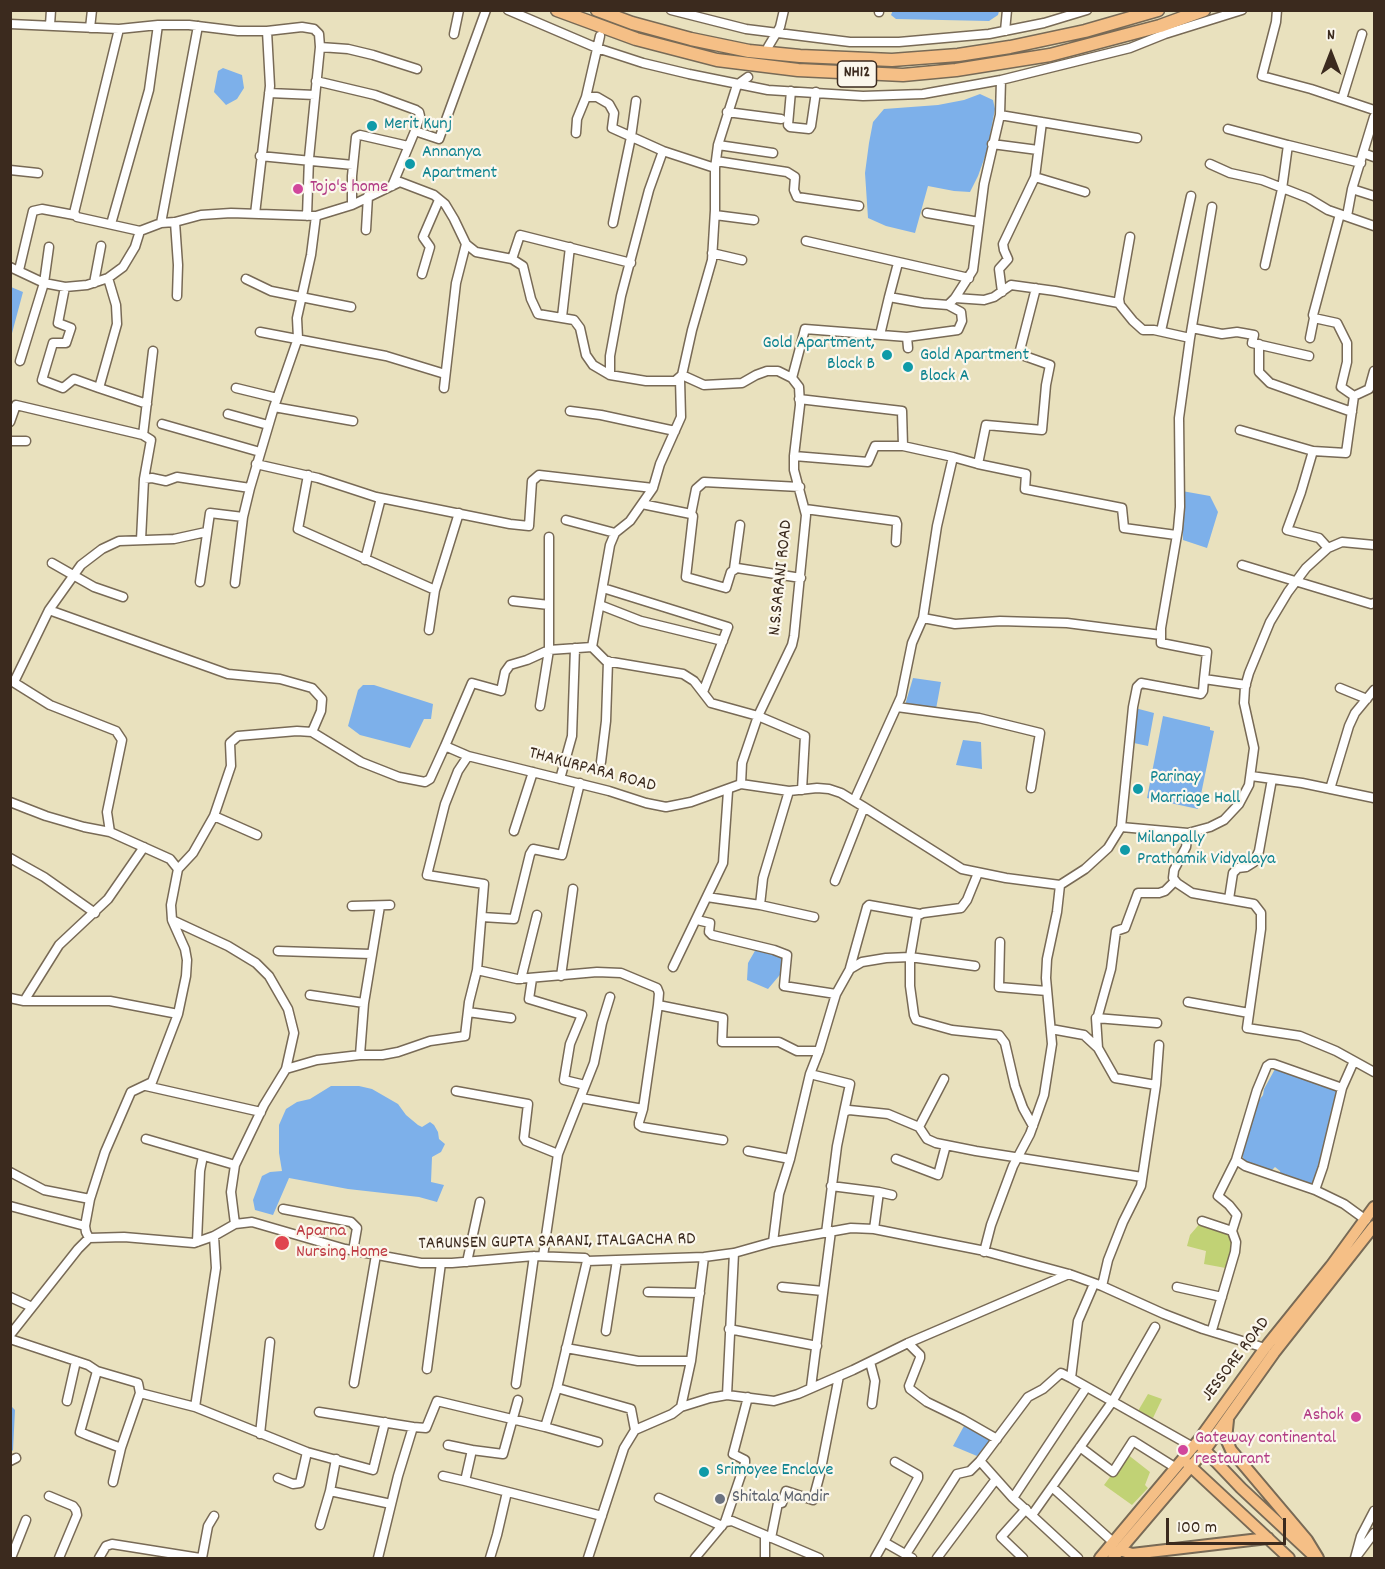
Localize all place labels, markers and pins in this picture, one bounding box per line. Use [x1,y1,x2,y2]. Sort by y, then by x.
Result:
place label: Merit Kunj [384,115,452,137]
marker: Merit Kunj [365,119,379,133]
place label: Annanya Apartment [422,143,497,186]
marker: Annanya Apartment [403,157,417,171]
place label: Tojo's home [310,178,388,200]
marker: Tojo's home [291,182,305,196]
place label: Gold Apartment, Block B [763,334,875,376]
place label: Gold Apartment Block A [920,346,1029,388]
marker: Gold Apartment, Block B [880,348,894,362]
marker: Gold Apartment Block A [901,360,915,374]
place label: Parinay Marriage Hall [1150,768,1240,810]
marker: Parinay Marriage Hall [1131,782,1145,796]
place label: Milanpally Prathamik Vidyalaya [1137,829,1275,872]
marker: Milanpally Prathamik Vidyalaya [1118,843,1132,857]
place label: Aparna Nursing Home [296,1222,388,1264]
marker: Aparna Nursing Home [273,1234,291,1252]
place label: Ashok [1303,1406,1344,1428]
marker: Ashok [1349,1410,1363,1424]
place label: Gateway continental restaurant [1195,1429,1336,1472]
marker: Gateway continental restaurant [1176,1443,1190,1457]
place label: Srimoyee Enclave [716,1461,833,1483]
marker: Srimoyee Enclave [697,1465,711,1479]
place label: Shitala Mandir [732,1488,829,1510]
marker: Shitala Mandir [713,1492,727,1506]

